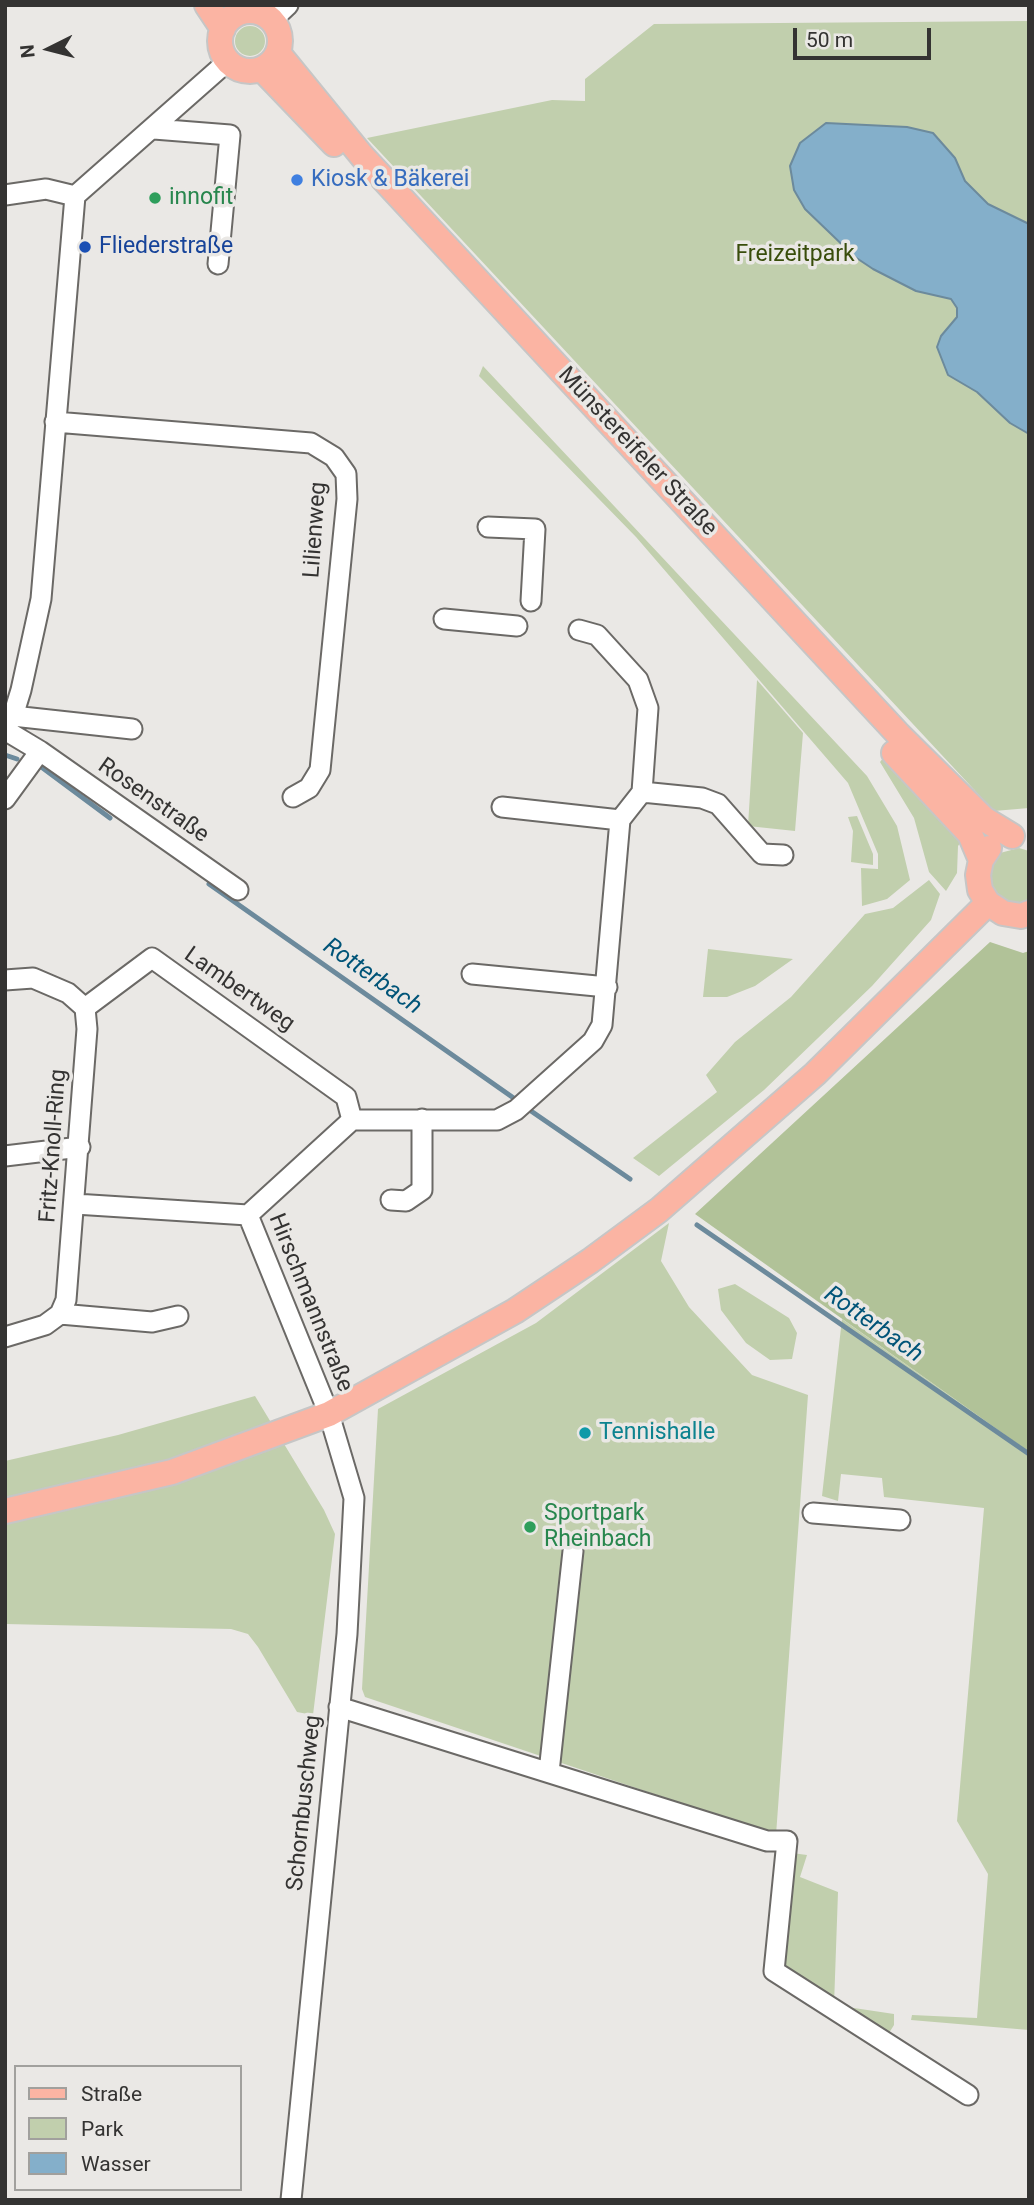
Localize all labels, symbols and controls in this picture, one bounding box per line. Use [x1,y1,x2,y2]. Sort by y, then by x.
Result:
north arrow [14,14,84,84]
scale bar [796,14,934,58]
text: 50 m [806,28,853,52]
text: N [15,43,40,59]
place label: Kiosk & Bäkerei [311,166,469,194]
marker: Kiosk & Bäkerei [289,172,305,188]
place label: innofit [169,184,233,212]
marker: innofit [147,190,163,206]
place label: Fliederstraße [99,233,233,261]
marker: Fliederstraße [77,239,93,255]
park label: Freizeitpark [735,241,855,269]
street label: Münstereifeler Straße [552,362,722,542]
street label: Lilienweg [299,481,333,579]
street label: Rosenstraße [92,753,214,849]
water label: Rotterbach [317,933,427,1021]
street label: Lambertweg [178,942,300,1038]
street label: Fritz-Knoll-Ring [35,1068,73,1224]
street label: Hirschmannstraße [262,1210,358,1396]
water label: Rotterbach [818,1281,928,1369]
place label: Tennishalle [599,1419,715,1447]
marker: Tennishalle [577,1425,593,1441]
place label: Sportpark Rheinbach [544,1500,651,1554]
marker: Sportpark Rheinbach [522,1519,538,1535]
street label: Schornbuschweg [282,1714,328,1892]
legend [14,2065,242,2191]
text: Straße [81,2082,142,2106]
text: Park [81,2117,123,2141]
text: Wasser [81,2152,151,2176]

